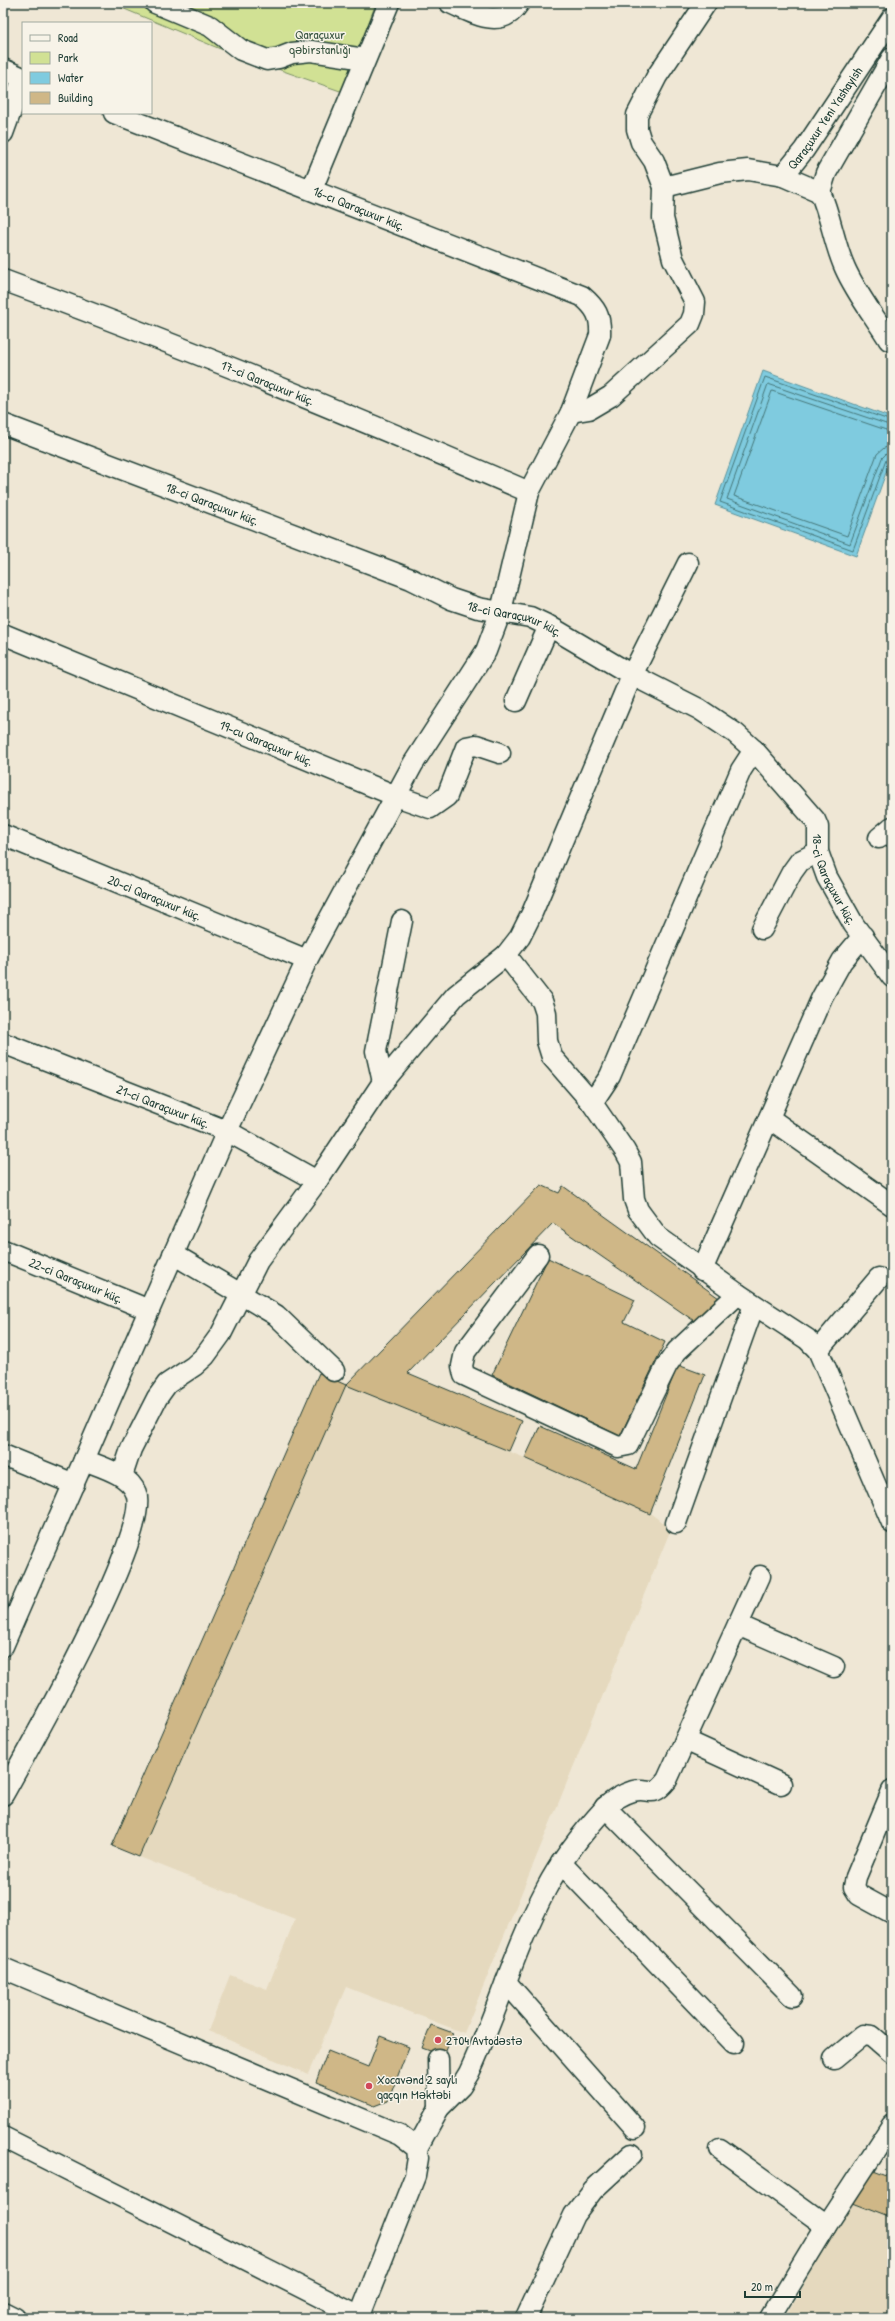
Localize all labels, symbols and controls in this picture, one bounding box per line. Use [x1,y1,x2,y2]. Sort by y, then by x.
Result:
legend [22,22,152,114]
park label: Qaraçuxur qəbirstanlığı [289,25,351,58]
text: Road [58,29,78,46]
text: Park [58,49,78,66]
street label: Qaraçuxur Yeni Yashayish [783,62,867,173]
text: Water [58,69,84,86]
text: Building [58,89,93,106]
street label: 16-cı Qaraçuxur küç. [310,181,408,235]
street label: 17-ci Qaraçuxur küç. [219,356,317,409]
street label: 18-ci Qaraçuxur küç. [163,478,262,529]
street label: 18-ci Qaraçuxur küç. [465,596,565,641]
street label: 19-cu Qaraçuxur küç. [217,715,316,770]
street label: 18-ci Qaraçuxur küç. [809,834,861,928]
street label: 20-ci Qaraçuxur küç. [105,870,204,925]
street label: 21-ci Qaraçuxur küç. [114,1079,212,1132]
street label: 22-ci Qaraçuxur küç. [26,1253,126,1307]
place label: 2704 Avtodəstə [446,2031,522,2049]
marker: 2704 Avtodəstə [433,2035,443,2045]
place label: Xocavənd 2 saylı qaçqın Məktəbi [377,2070,458,2103]
marker: Xocavənd 2 saylı qaçqın Məktəbi [364,2081,374,2091]
scale bar [745,2273,800,2299]
text: 20 m [751,2278,773,2295]

